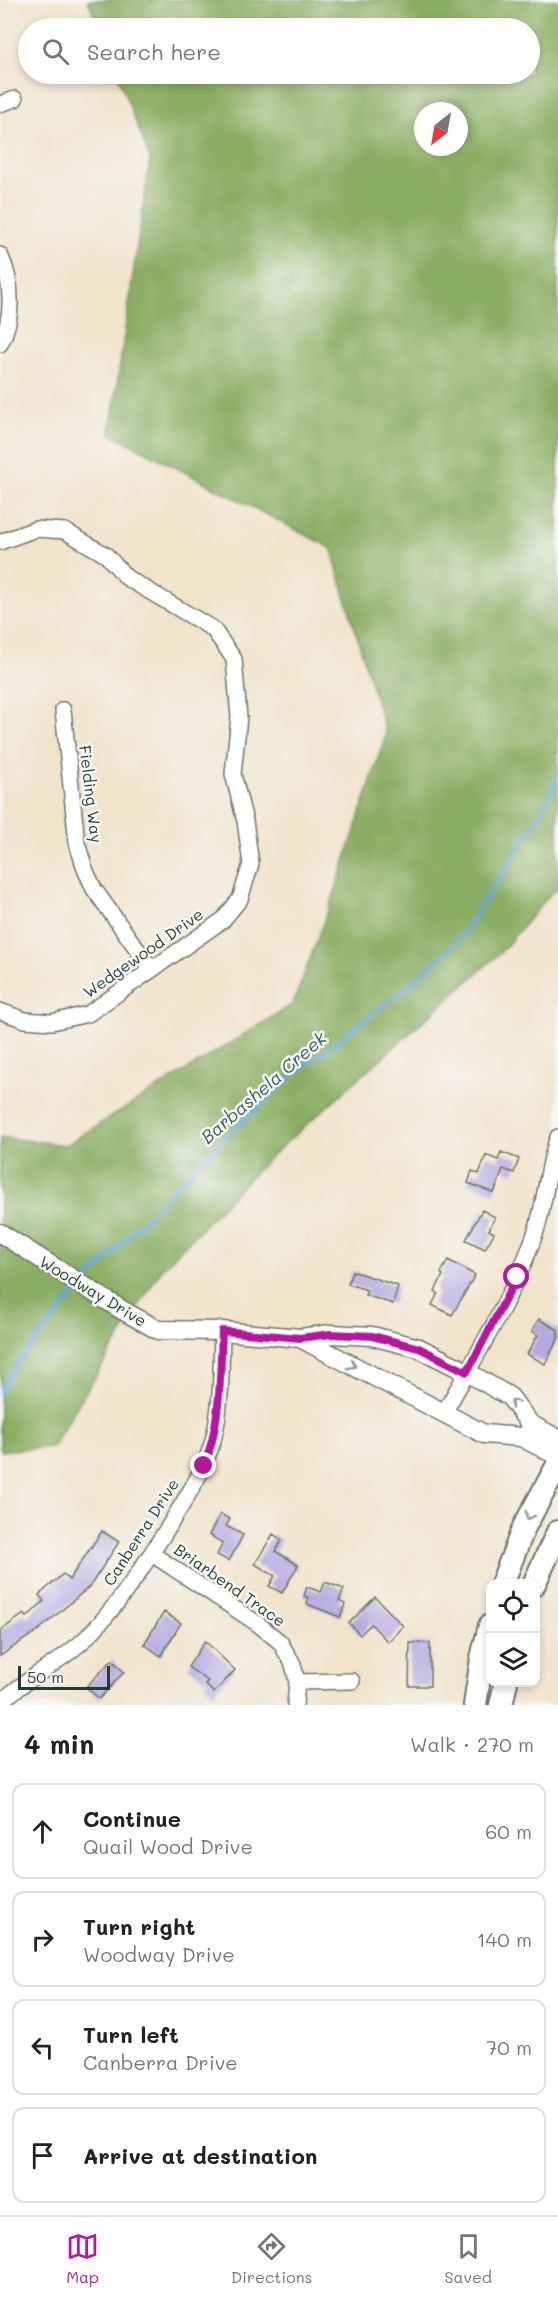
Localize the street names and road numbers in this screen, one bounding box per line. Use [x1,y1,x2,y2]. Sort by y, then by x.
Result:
street label: Fielding Way [75,744,108,844]
street label: Wedgewood Drive [78,903,207,1002]
street label: Woodway Drive [36,1250,151,1331]
street label: Canberra Drive [98,1474,183,1589]
street label: Briarbend Trace [170,1538,290,1631]

